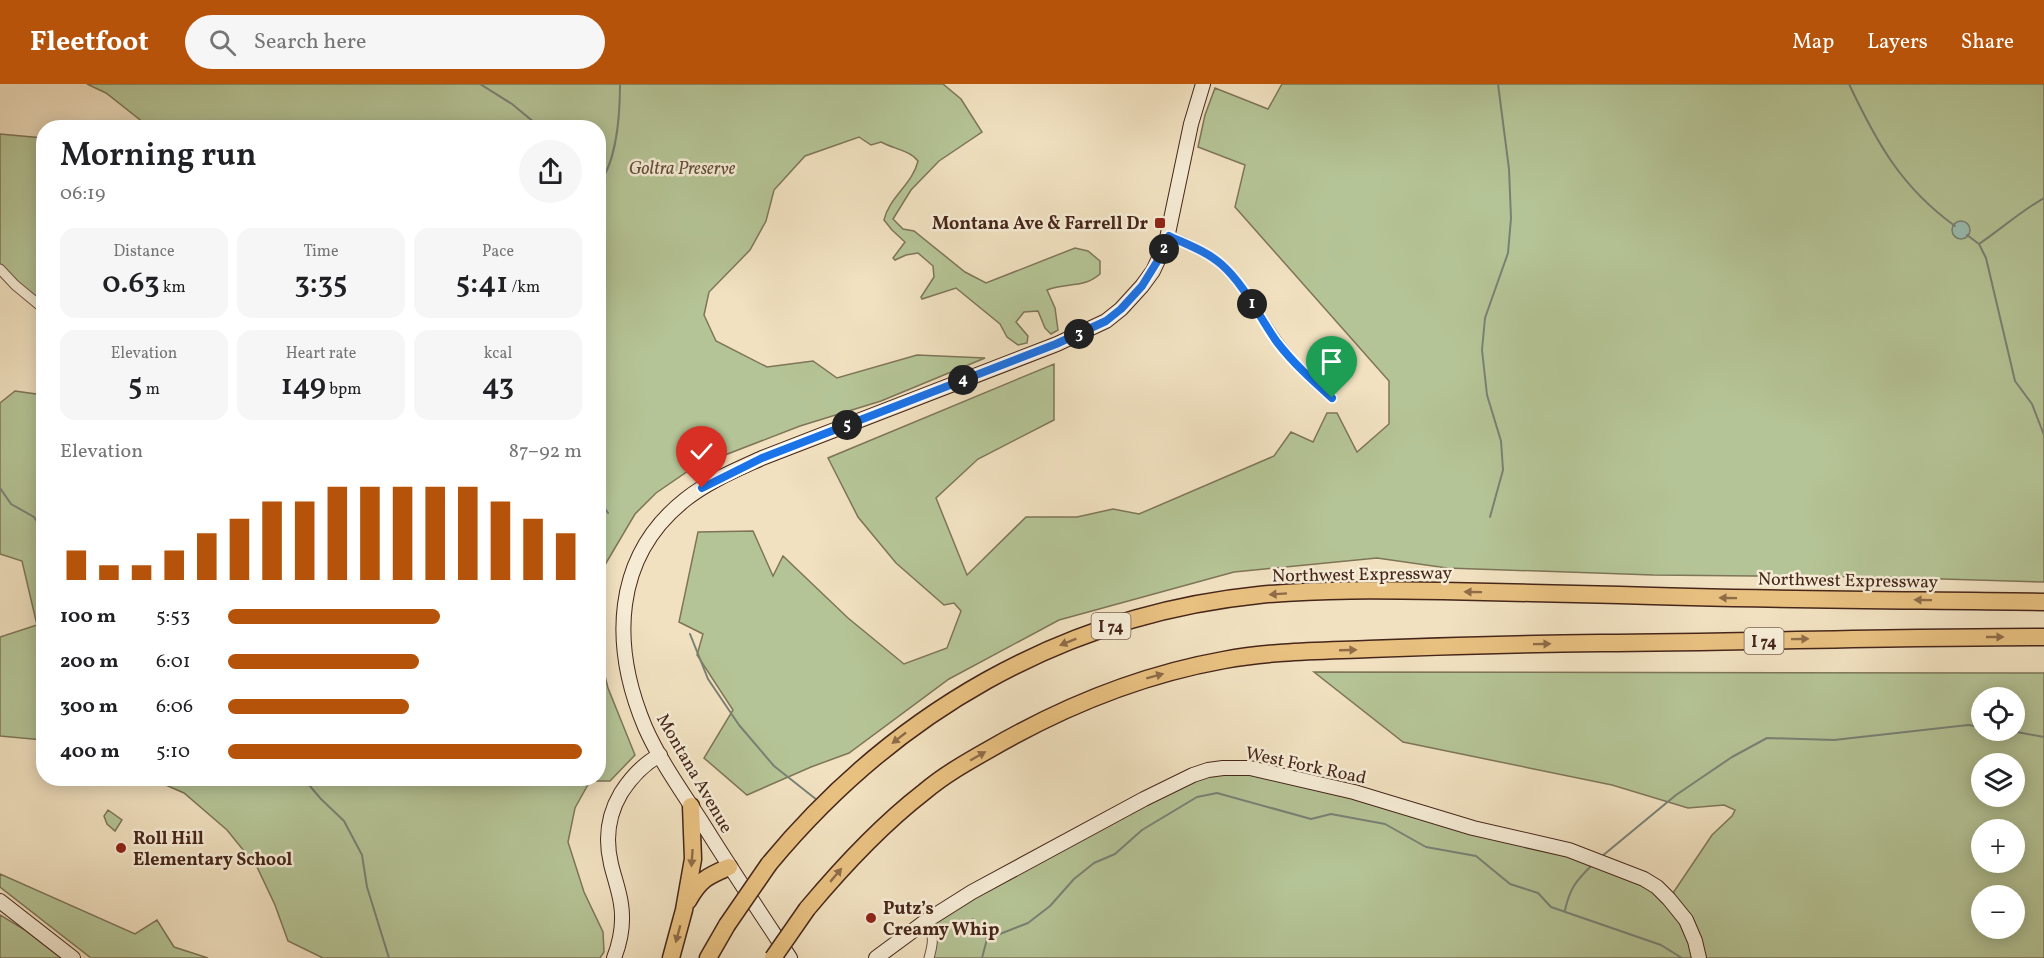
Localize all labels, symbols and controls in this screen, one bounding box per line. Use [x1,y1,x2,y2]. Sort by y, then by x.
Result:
search box [185,15,605,69]
text: Fleetfoot [30,23,149,62]
icon: search [206,26,239,59]
text: Search here [254,27,366,58]
text: Map [1792,28,1834,57]
text: Layers [1867,28,1928,57]
text: Share [1961,28,2014,57]
text: Morning run [60,134,257,180]
button: share [519,140,582,203]
park label: Goltra Preserve [629,157,736,182]
text: 06:19 [60,180,105,208]
place label: Montana Ave & Farrell Dr [932,212,1148,237]
marker: Montana Ave & Farrell Dr [1153,216,1167,230]
pin: 2 [1149,234,1179,264]
text: 2 [1160,238,1168,260]
text: Distance [113,241,175,263]
text: Time [303,241,339,263]
text: Pace [482,241,514,263]
text: 0.63 [102,263,160,305]
text: 3:35 [294,263,348,305]
text: 5:41 [456,263,508,305]
text: km [160,277,186,299]
text: /km [508,277,540,299]
pin: 1 [1237,289,1267,319]
text: 1 [1249,293,1255,315]
pin: 3 [1064,319,1094,349]
text: 3 [1075,323,1083,345]
pin [1306,336,1357,398]
text: Elevation [111,343,177,365]
text: Heart rate [286,343,356,365]
text: kcal [484,343,512,365]
icon: arrive [1315,345,1348,378]
text: 5 [128,365,143,407]
text: 149 [281,365,326,407]
text: 43 [482,365,514,407]
pin: 4 [948,365,978,395]
text: 4 [958,369,968,391]
text: m [143,379,160,401]
text: bpm [326,379,361,401]
pin: 5 [832,410,862,440]
text: 5 [843,414,851,436]
pin [676,426,727,488]
icon: check [685,435,718,468]
text: Elevation [60,438,143,466]
text: 87–92 m [509,438,582,466]
street label: Northwest Expressway [1272,561,1453,590]
street label: Northwest Expressway [1758,567,1939,596]
one-way arrow [1463,587,1482,596]
one-way arrow [1268,589,1287,598]
one-way arrow [1718,593,1737,603]
one-way arrow [1913,595,1932,605]
text: 100 m [60,603,116,631]
text: 5:53 [156,603,190,631]
road number: I 74 [1092,613,1130,639]
road number: I 74 [1744,628,1784,654]
one-way arrow [1986,632,2005,642]
one-way arrow [1791,634,1810,644]
one-way arrow [1059,637,1077,647]
one-way arrow [1533,639,1552,649]
one-way arrow [1338,646,1357,655]
text: 200 m [60,648,118,676]
text: 6:01 [156,648,191,676]
one-way arrow [1147,671,1165,680]
map controls [1971,687,2025,939]
button: locate [1971,687,2025,741]
text: 300 m [60,693,118,721]
text: 6:06 [156,693,193,721]
street label: Montana Avenue [649,709,738,838]
one-way arrow [892,731,907,743]
text: 400 m [60,738,120,766]
text: 5:10 [156,738,190,766]
street label: West Fork Road [1243,741,1369,791]
one-way arrow [970,751,987,761]
button: layers [1971,753,2025,807]
button: + [1971,819,2025,873]
place label: Roll Hill Elementary School [133,827,293,873]
marker: Roll Hill Elementary School [114,841,128,855]
one-way arrow [687,848,696,867]
one-way arrow [829,867,842,883]
button: − [1971,885,2025,939]
place label: Putz’s Creamy Whip [883,897,999,943]
marker: Putz’s Creamy Whip [864,911,878,925]
one-way arrow [672,925,682,943]

